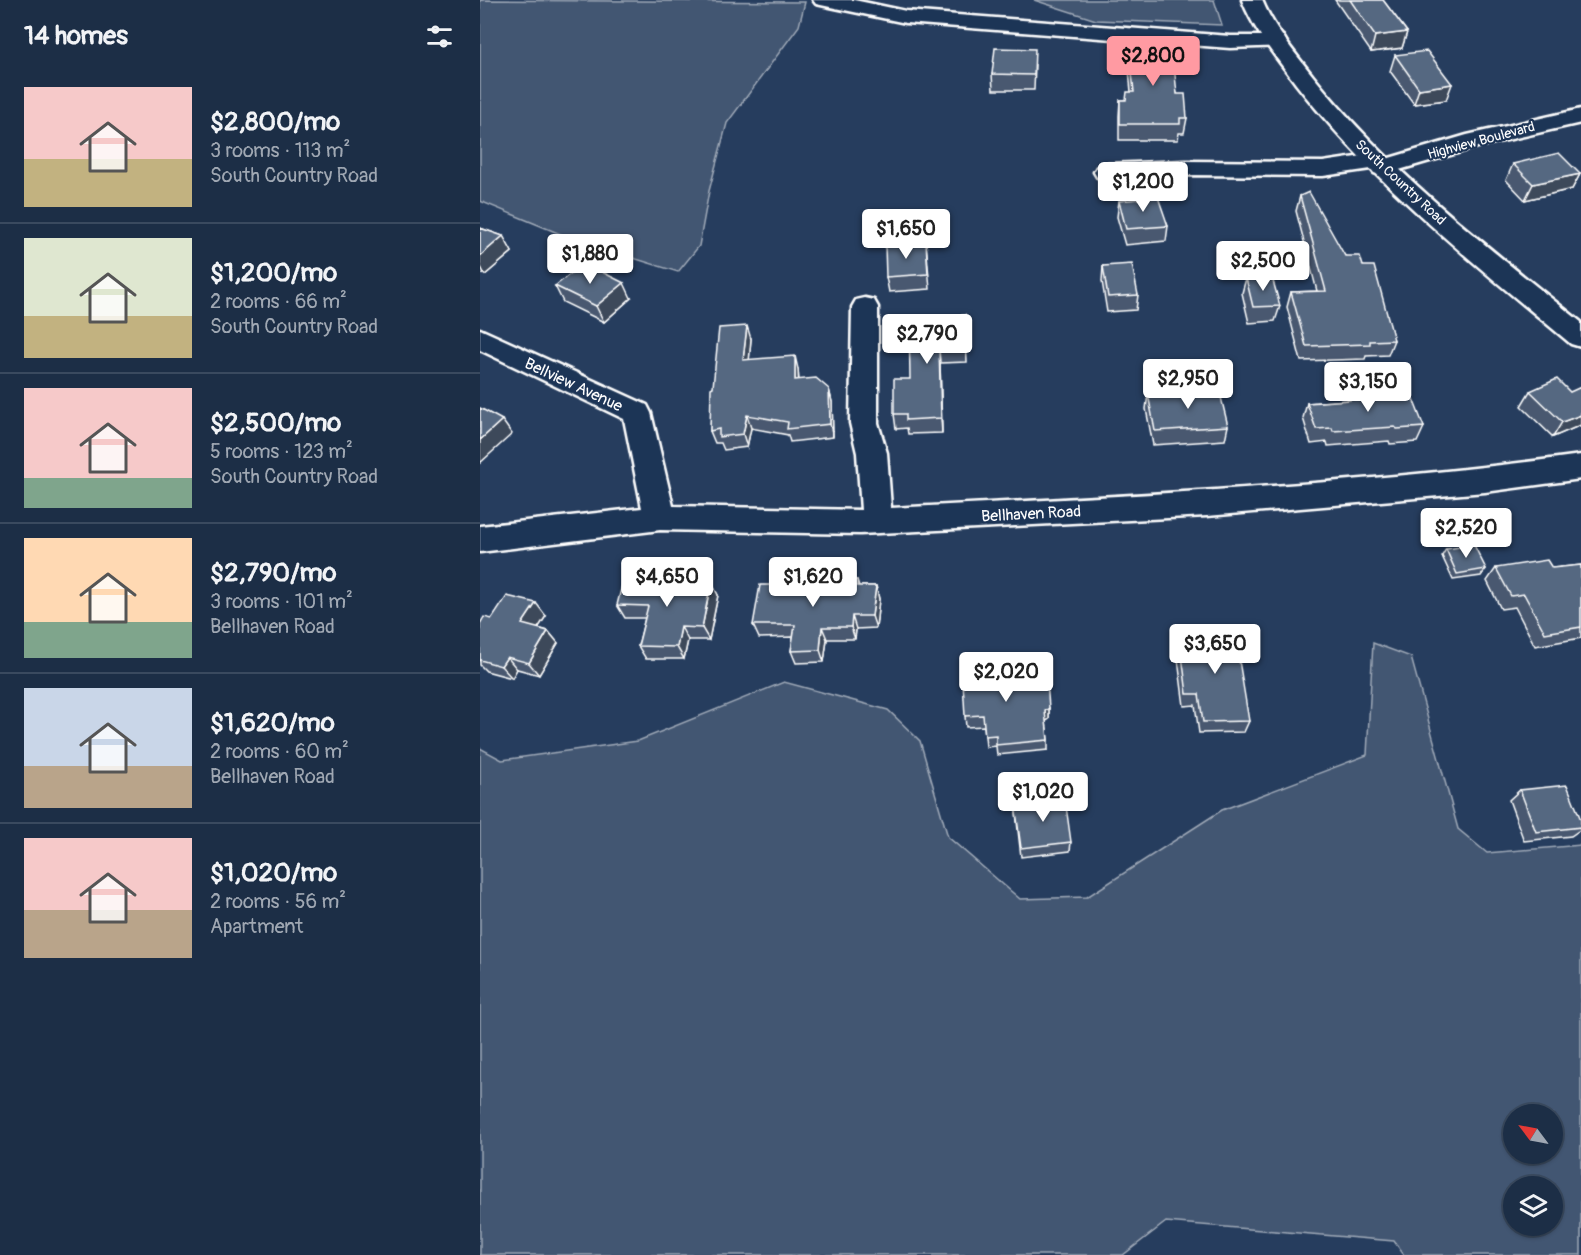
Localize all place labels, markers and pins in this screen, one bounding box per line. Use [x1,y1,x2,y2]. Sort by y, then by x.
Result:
pin: $2,800 [1104,36,1202,87]
pin: $1,200 [1094,162,1192,213]
pin: $1,650 [857,209,955,260]
pin: $1,880 [541,234,639,285]
pin: $2,500 [1214,241,1312,292]
pin: $2,790 [878,314,976,365]
pin: $2,950 [1139,359,1237,410]
pin: $3,150 [1319,362,1417,413]
pin: $2,520 [1417,508,1515,559]
pin: $4,650 [618,557,716,608]
pin: $1,620 [764,557,862,608]
pin: $3,650 [1166,624,1264,675]
pin: $2,020 [957,652,1055,703]
pin: $1,020 [994,772,1092,823]

